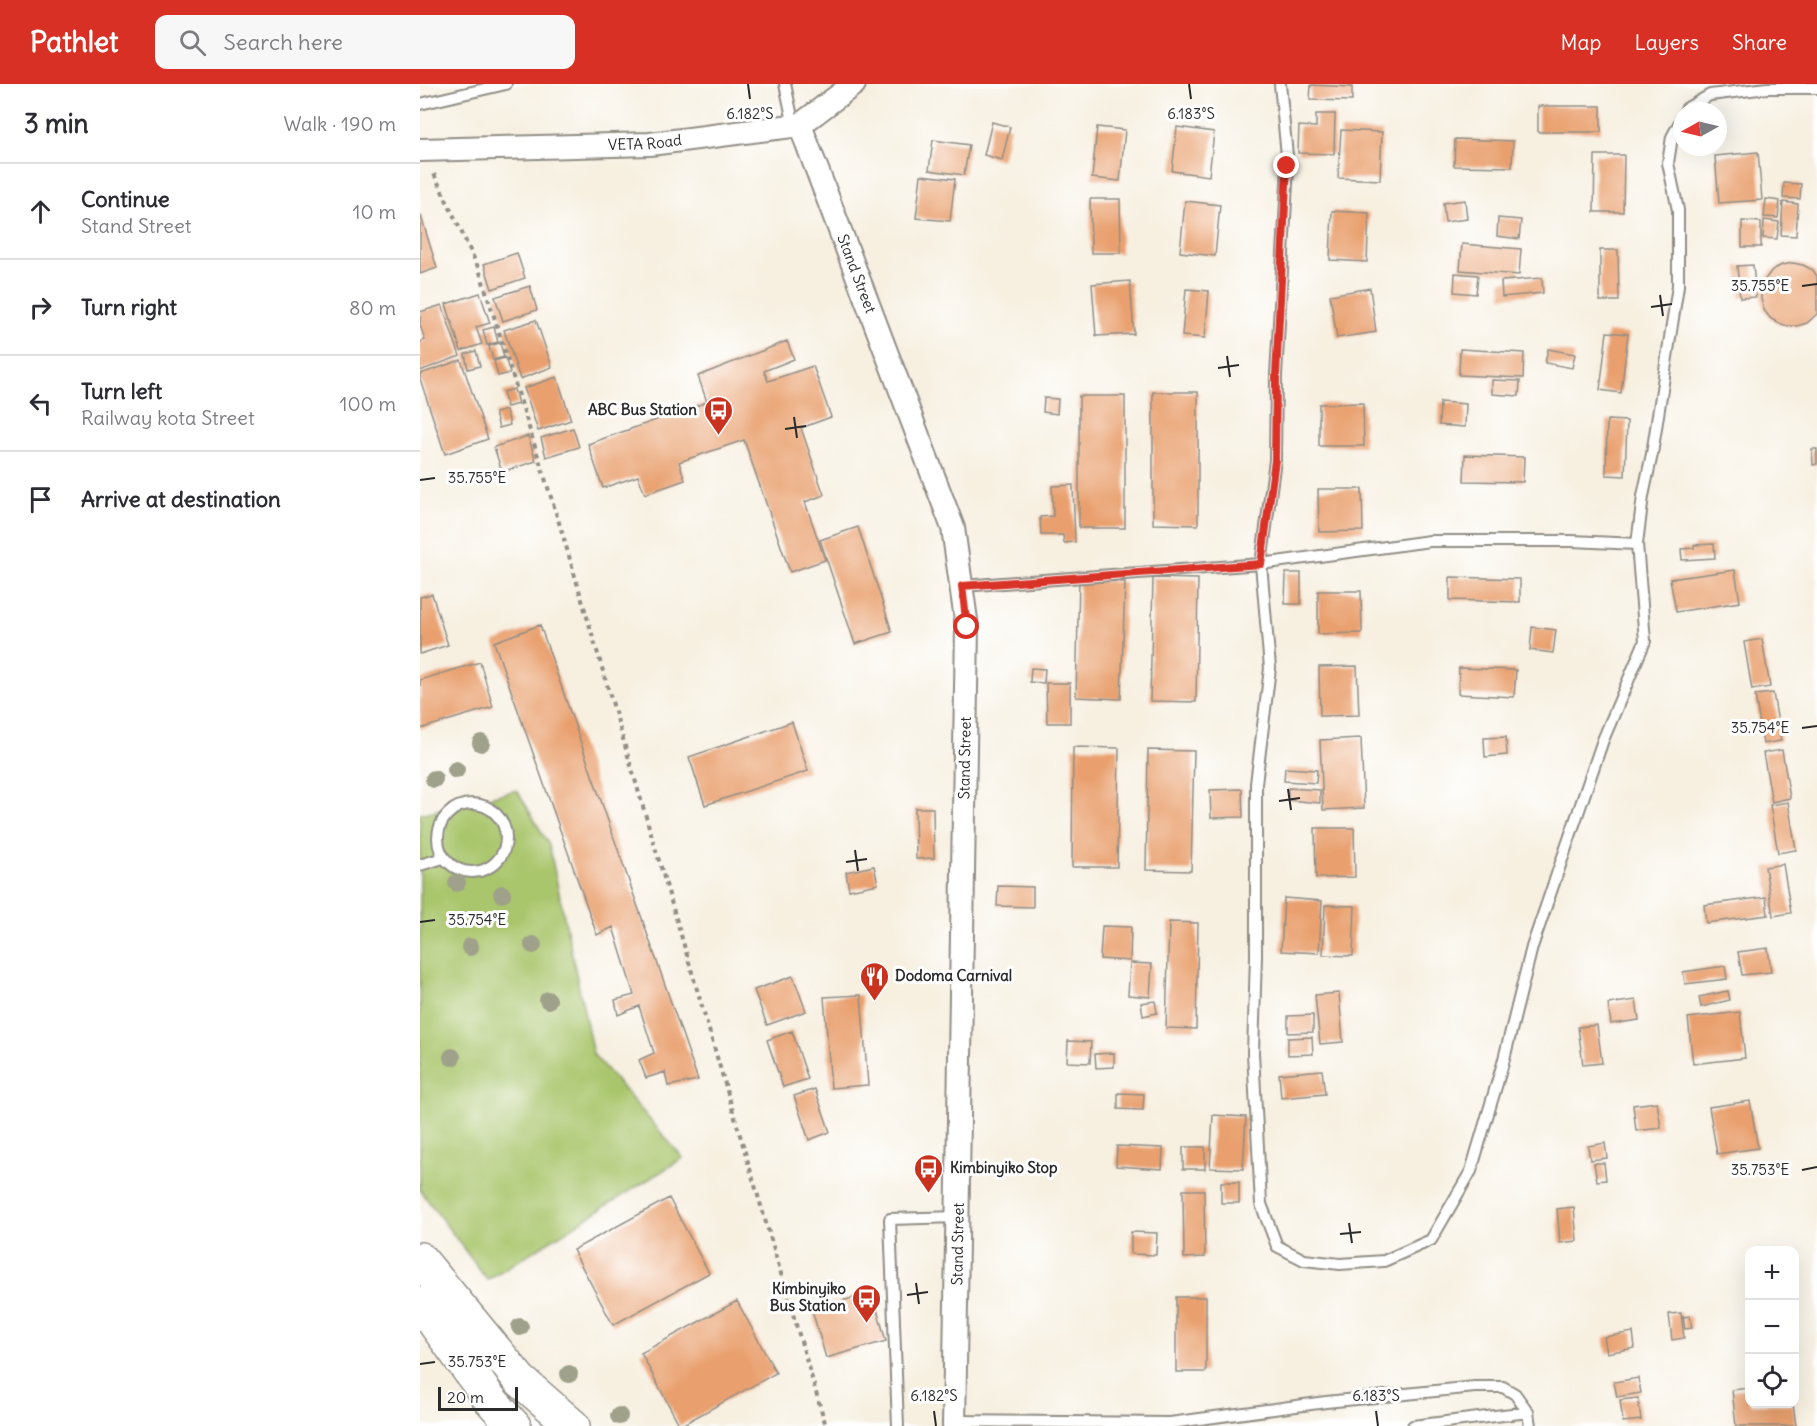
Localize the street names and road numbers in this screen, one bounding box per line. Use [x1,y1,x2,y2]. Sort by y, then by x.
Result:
street label: VETA Road [608,130,683,154]
street label: Stand Street [833,231,880,316]
street label: Stand Street [954,716,975,800]
street label: Stand Street [947,1202,968,1286]

